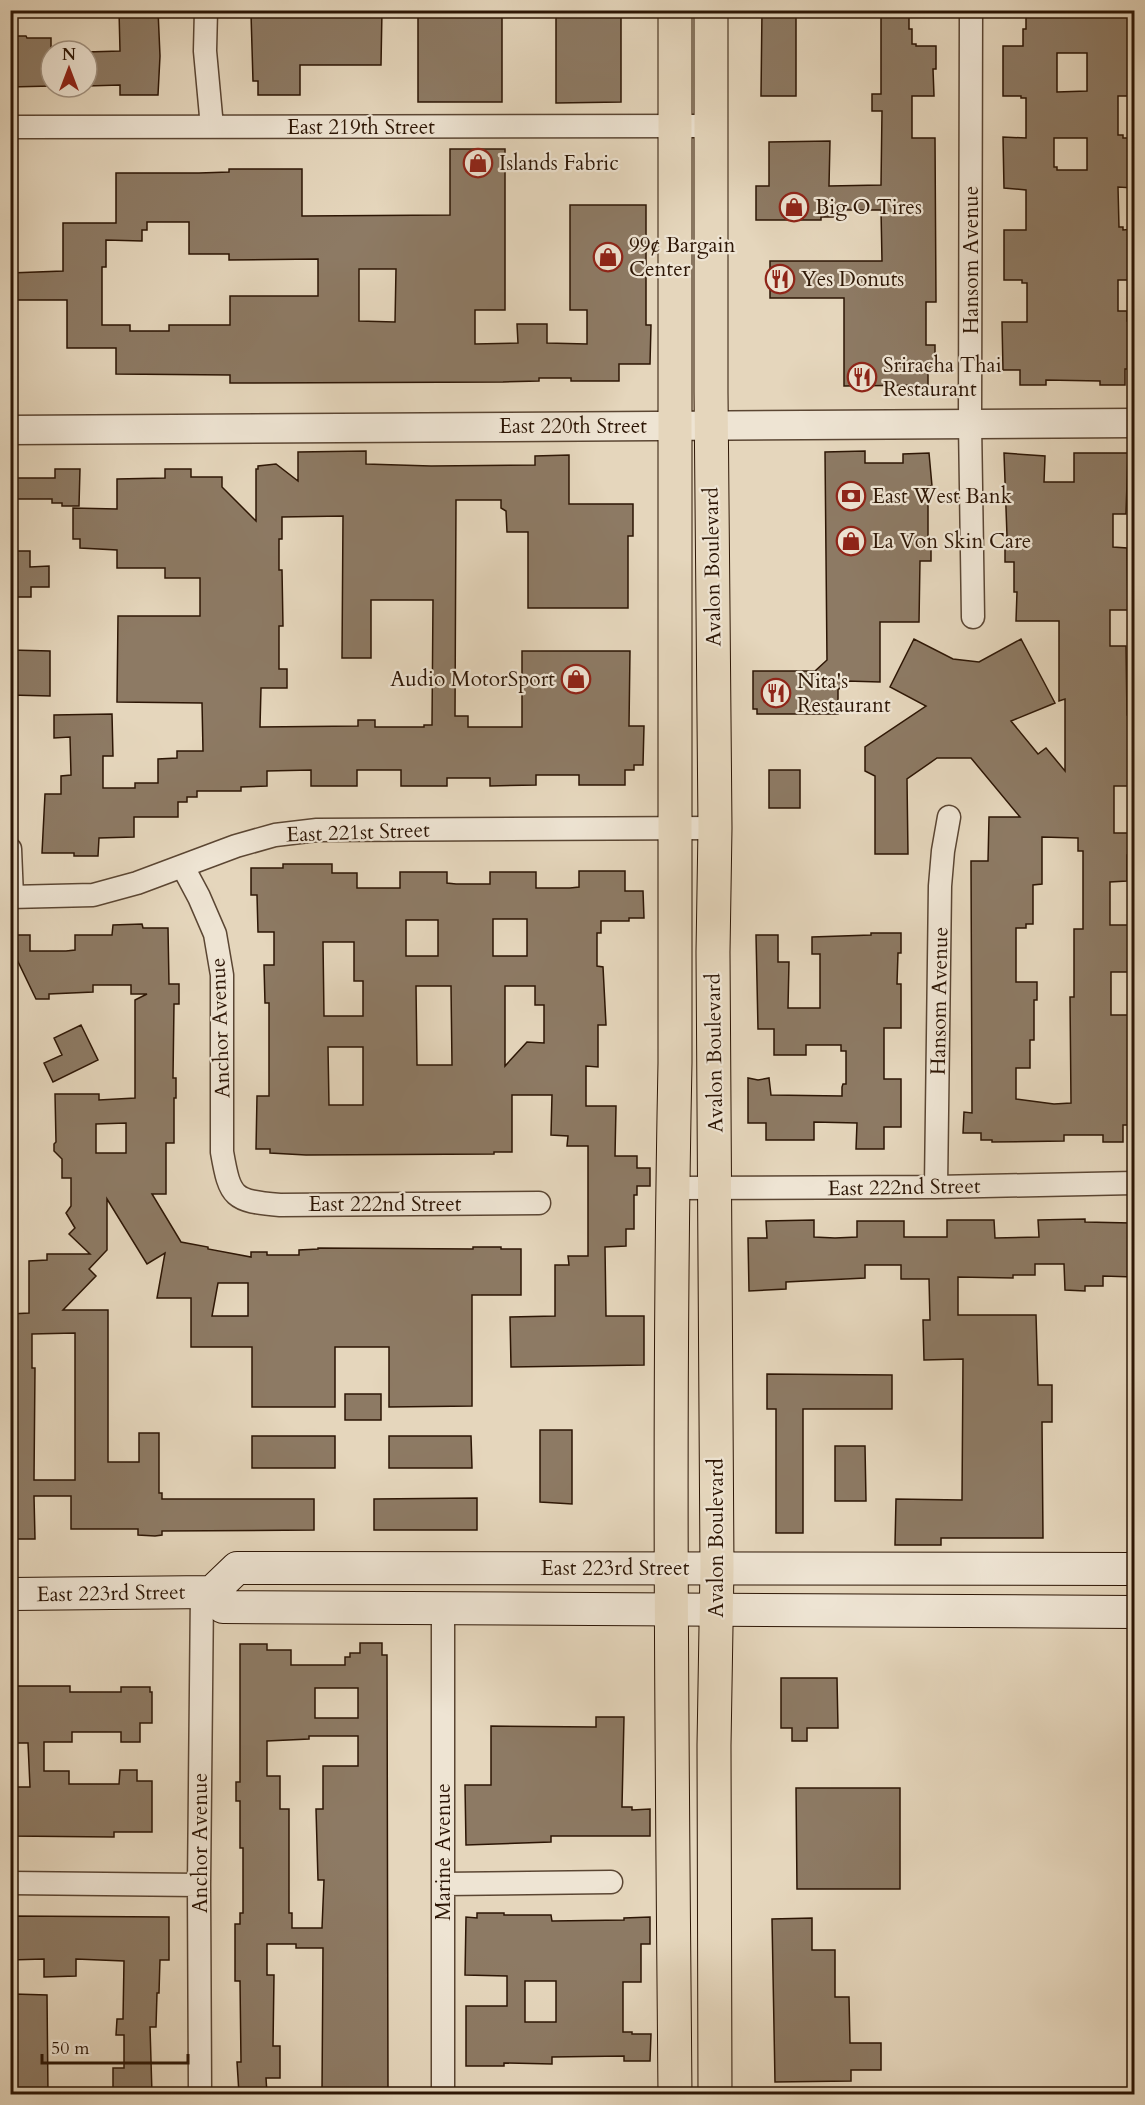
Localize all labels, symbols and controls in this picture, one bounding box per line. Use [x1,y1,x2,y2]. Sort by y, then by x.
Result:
north arrow [39,39,99,99]
text: N [62,44,76,66]
street label: East 219th Street [287,113,435,142]
shop icon: Islands Fabric [462,147,494,179]
place label: Islands Fabric [499,149,619,178]
street label: Hansom Avenue [957,186,986,334]
shop icon: Big O Tires [778,191,810,223]
place label: Big O Tires [815,193,922,222]
place label: 99¢ Bargain Center [629,231,735,284]
shop icon: 99¢ Bargain Center [592,241,624,273]
restaurant icon: Yes Donuts [764,263,796,295]
place label: Yes Donuts [801,265,904,294]
place label: Sriracha Thai Restaurant [883,351,1002,404]
restaurant icon: Sriracha Thai Restaurant [846,361,878,393]
street label: East 220th Street [499,412,647,441]
bank icon: East West Bank [835,480,867,512]
place label: East West Bank [872,482,1013,511]
street label: Avalon Boulevard [697,487,728,647]
shop icon: La Von Skin Care [835,525,867,557]
place label: La Von Skin Care [872,527,1031,556]
shop icon: Audio MotorSport [560,663,592,695]
place label: Audio MotorSport [390,665,555,694]
place label: Nita's Restaurant [797,667,891,720]
restaurant icon: Nita's Restaurant [760,677,792,709]
street label: East 221st Street [286,815,431,849]
street label: Hansom Avenue [924,927,955,1075]
street label: Anchor Avenue [204,957,237,1099]
street label: Avalon Boulevard [699,973,730,1133]
street label: East 222nd Street [827,1172,981,1203]
street label: East 222nd Street [309,1190,462,1219]
street label: Avalon Boulevard [702,1458,731,1618]
street label: East 223rd Street [541,1554,690,1583]
street label: East 223rd Street [36,1578,186,1609]
street label: Anchor Avenue [186,1773,215,1913]
street label: Marine Avenue [429,1783,458,1921]
scale bar [42,2027,188,2065]
text: 50 m [51,2036,90,2061]

